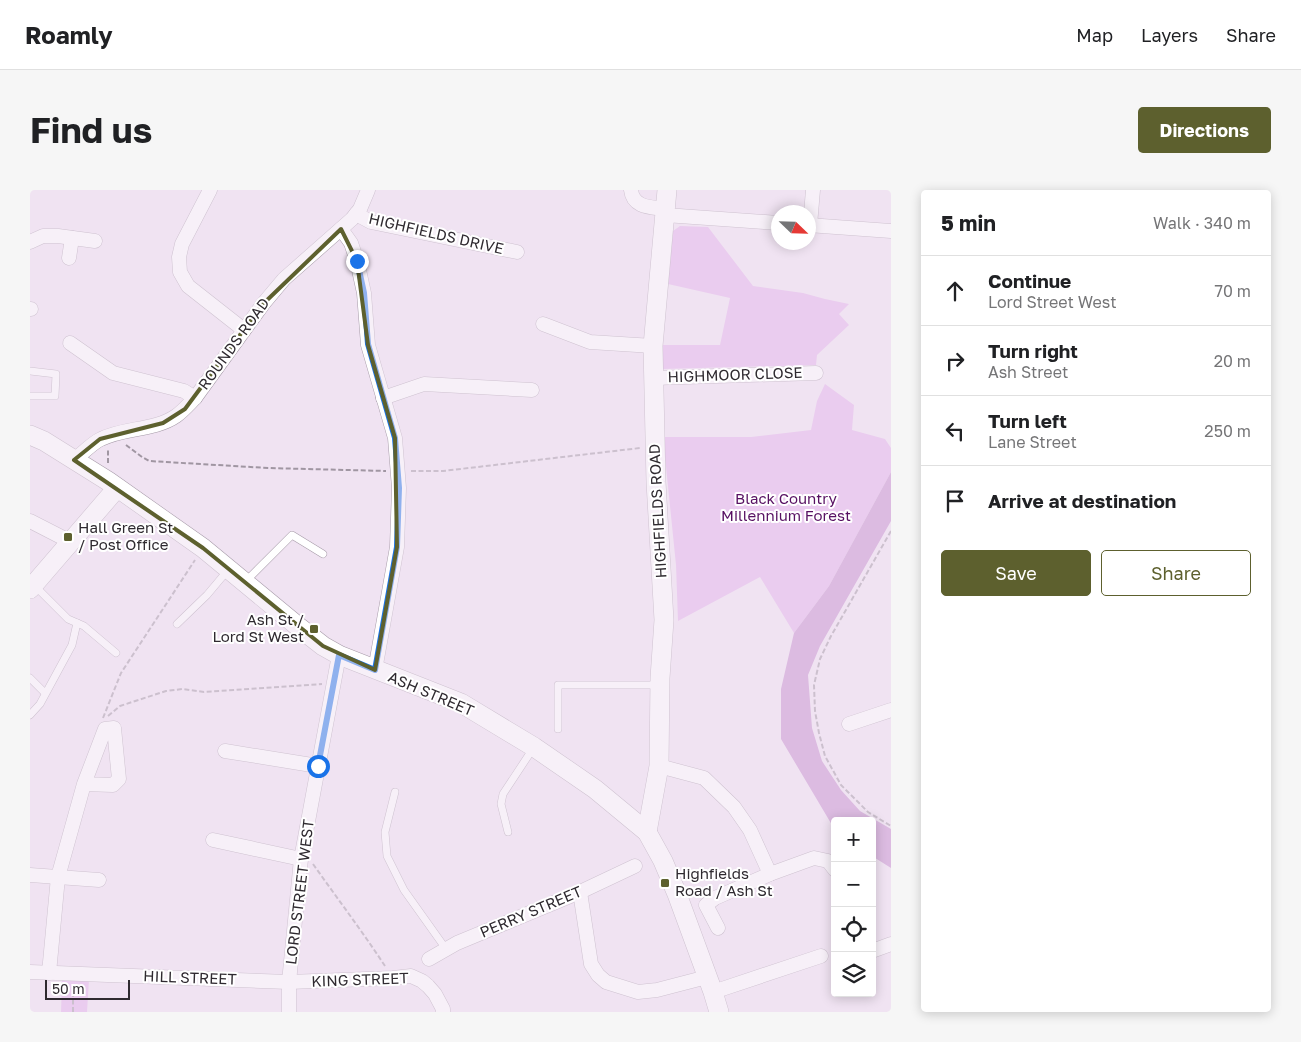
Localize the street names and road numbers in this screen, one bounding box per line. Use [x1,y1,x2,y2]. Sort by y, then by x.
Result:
street label: HIGHFIELDS DRIVE [367,209,505,257]
street label: ROUNDS ROAD [194,294,273,393]
street label: HIGHMOOR CLOSE [667,363,803,385]
street label: HIGHFIELDS ROAD [644,443,670,579]
street label: ASH STREET [386,667,477,719]
street label: LORD STREET WEST [281,818,317,966]
street label: PERRY STREET [477,882,584,941]
street label: HILL STREET [143,966,237,988]
street label: KING STREET [311,968,409,990]

